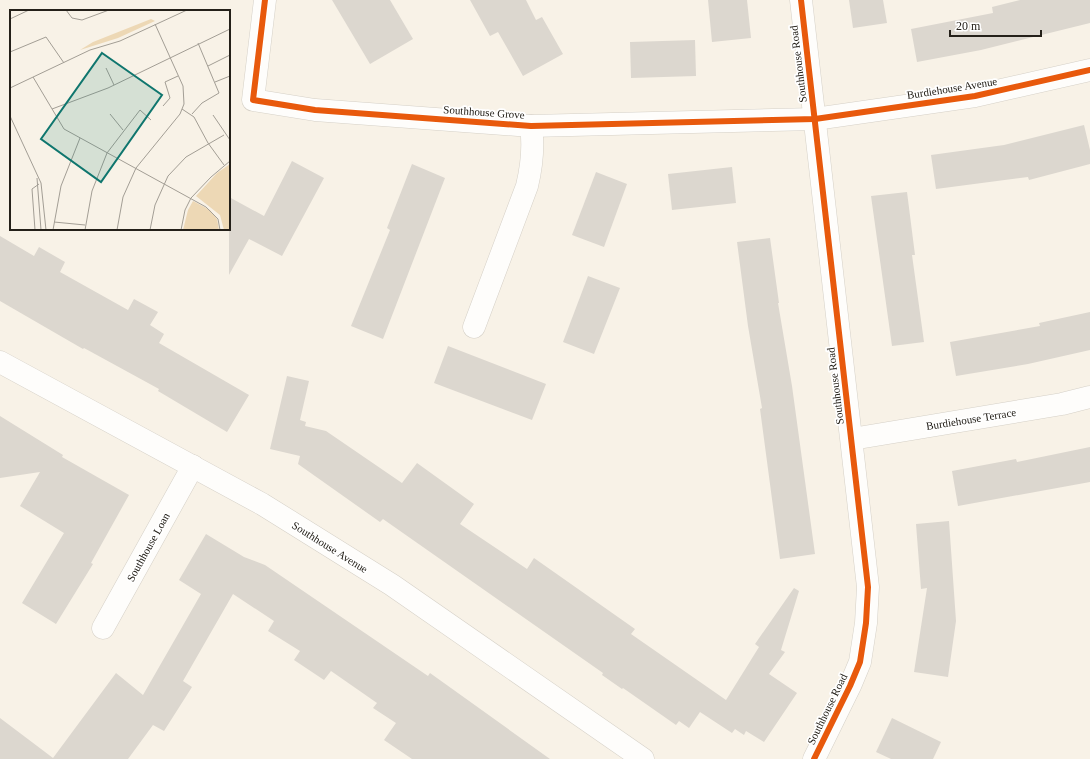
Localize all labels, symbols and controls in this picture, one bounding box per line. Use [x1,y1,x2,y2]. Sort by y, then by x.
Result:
inset map [10,10,230,230]
scale bar [950,12,1041,38]
text: 20 m [956,19,981,33]
street label: Southhouse Road [787,24,809,103]
street label: Burdiehouse Avenue [906,75,998,101]
street label: Southhouse Grove [443,103,525,121]
street label: Southhouse Road [824,346,846,425]
street label: Burdiehouse Terrace [925,406,1017,432]
street label: Southhouse Loan [124,510,172,583]
street label: Southhouse Avenue [290,519,370,575]
street label: Southhouse Road [805,671,850,746]

